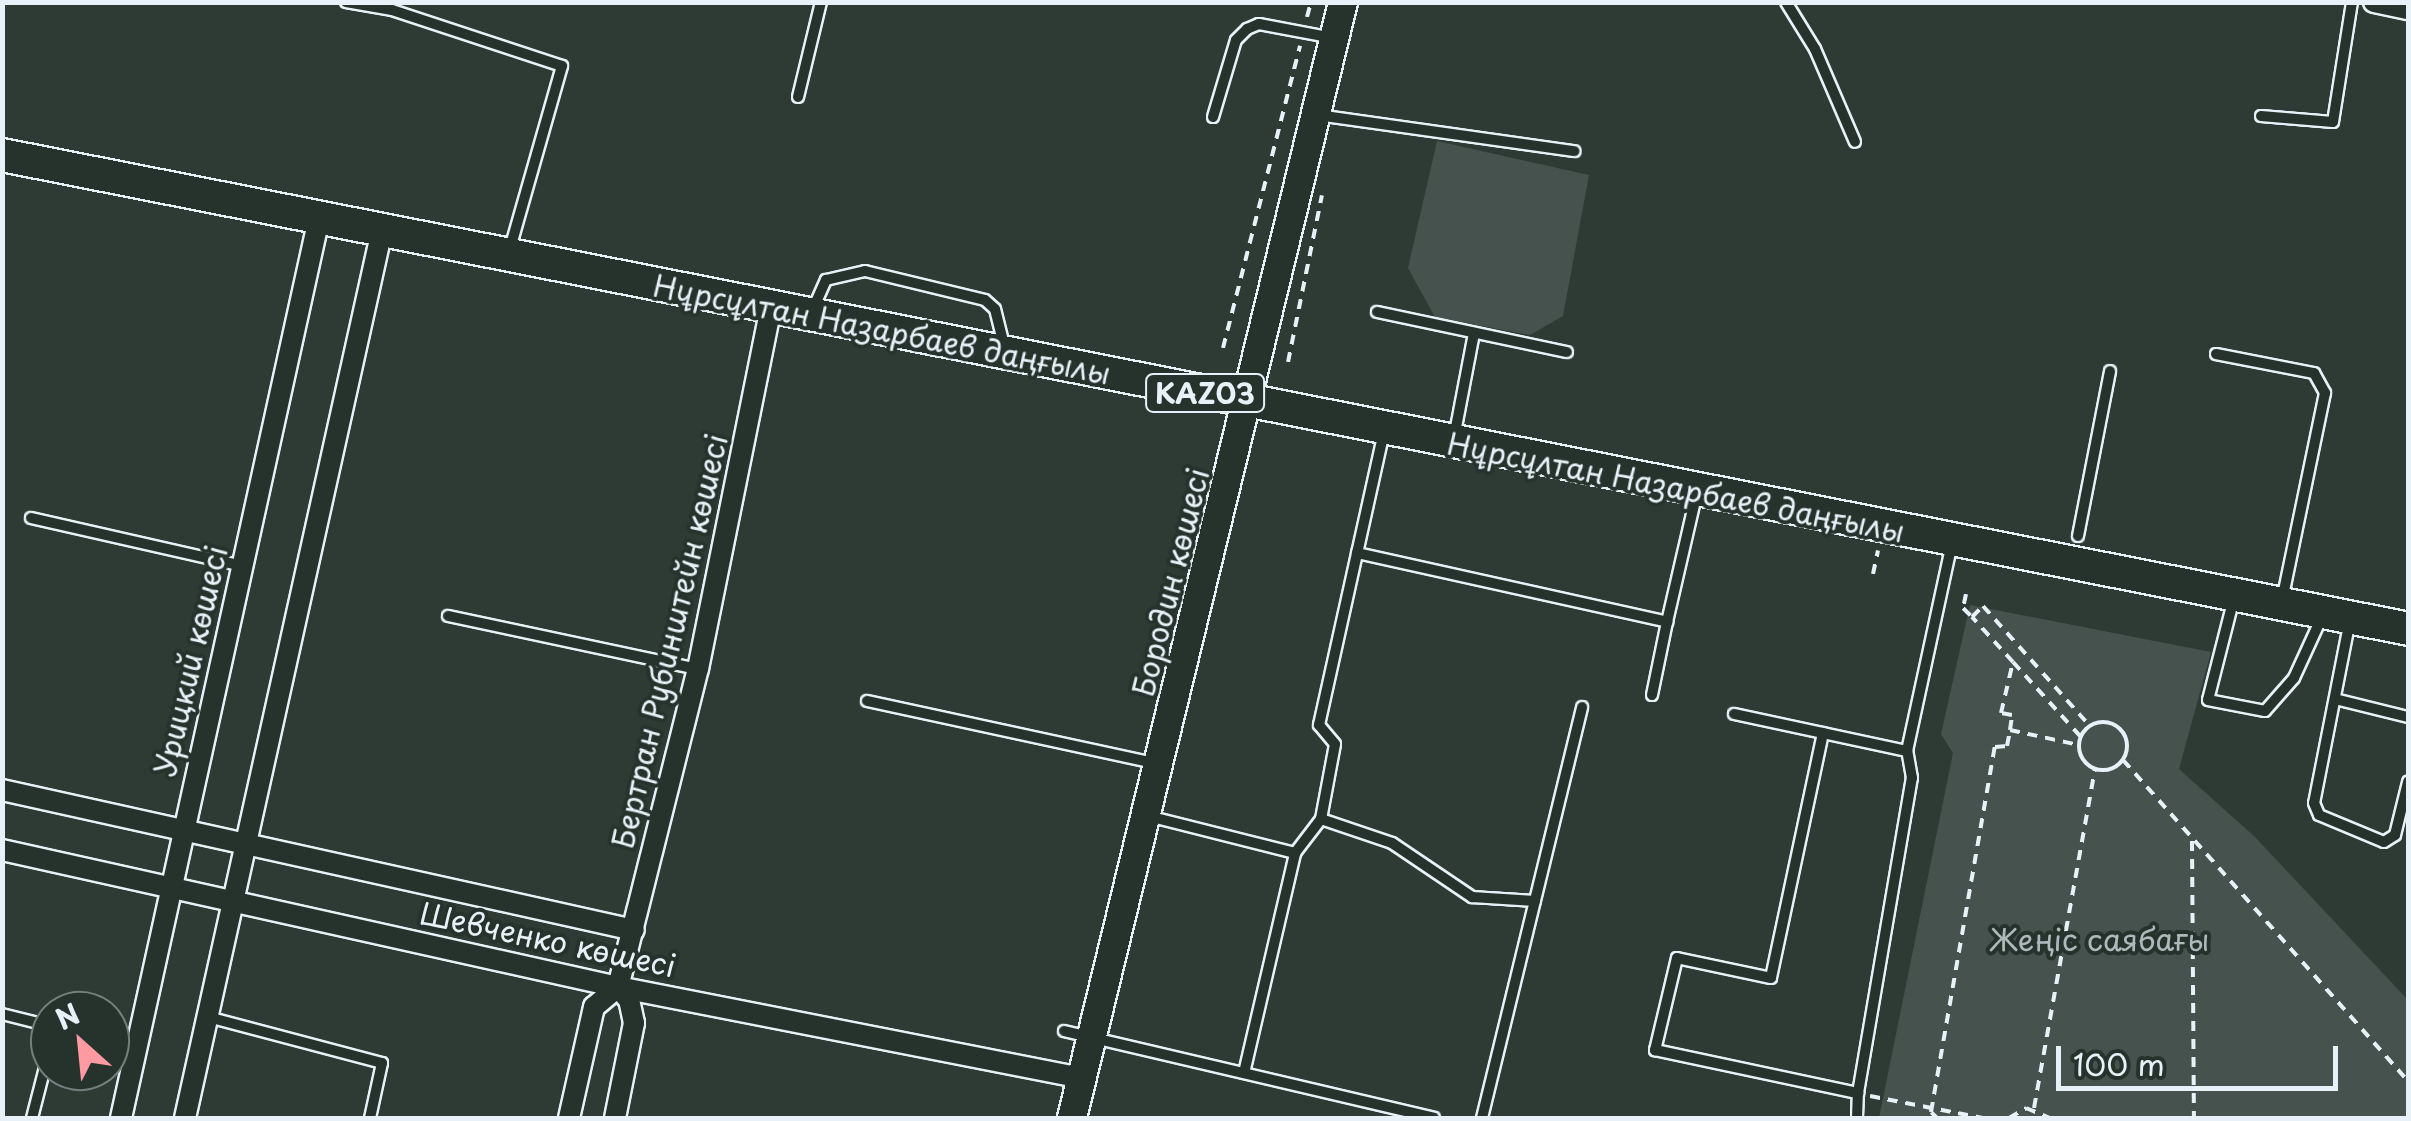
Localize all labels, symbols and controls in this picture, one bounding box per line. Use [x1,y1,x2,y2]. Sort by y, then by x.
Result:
street label: Нұрсұлтан Назарбаев даңғылы [649,267,1115,391]
road number: KАZ03 [1145,370,1265,416]
street label: Нұрсұлтан Назарбаев даңғылы [1443,425,1909,549]
street label: Бертран Рубинштейн көшесі [604,430,734,852]
street label: Бородин көшесі [1124,463,1216,701]
street label: Урицкий көшесі [146,541,234,781]
street label: Шевченко көшесі [416,894,680,984]
park label: Жеңіс саябағы [1989,921,2209,957]
north arrow [30,991,130,1091]
text: N [47,991,87,1040]
scale bar [2061,1026,2344,1088]
text: 100 m [2073,1041,2165,1086]

